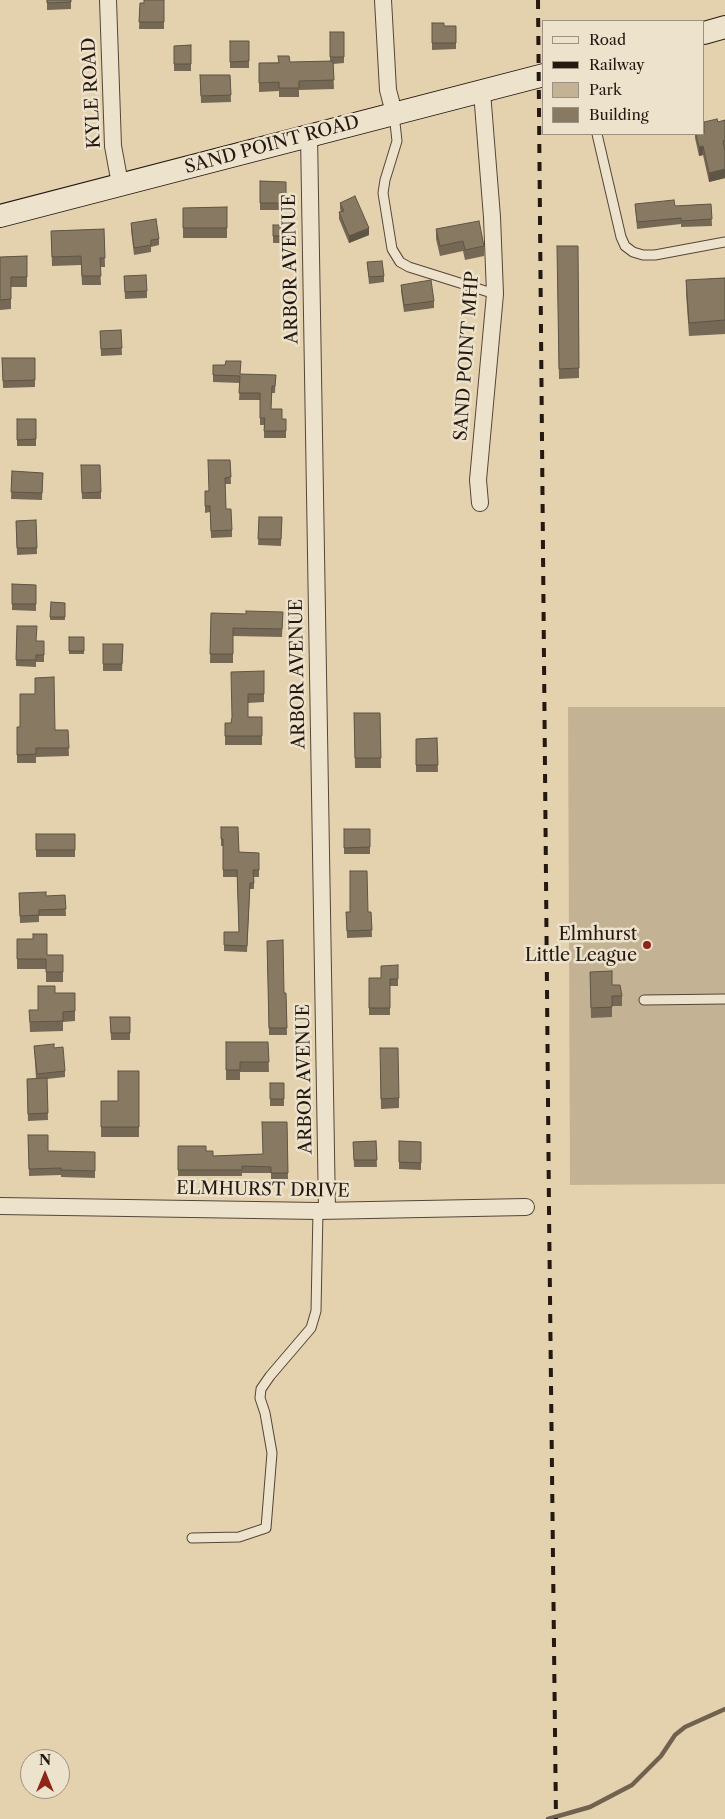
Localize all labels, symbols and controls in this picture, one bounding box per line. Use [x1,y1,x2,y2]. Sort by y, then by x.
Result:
legend [542,20,705,135]
text: Road [589,30,626,49]
street label: KYLE ROAD [78,37,106,149]
text: Railway [589,55,645,74]
text: Park [589,80,622,99]
text: Building [589,105,649,124]
street label: SAND POINT ROAD [182,111,362,179]
street label: ARBOR AVENUE [279,194,303,344]
street label: SAND POINT MHP [450,270,484,442]
street label: ARBOR AVENUE [286,599,310,749]
place label: Elmhurst Little League [525,924,637,966]
marker: Elmhurst Little League [641,939,653,951]
street label: ARBOR AVENUE [293,1004,317,1154]
street label: ELMHURST DRIVE [176,1178,350,1202]
north arrow [20,1749,70,1799]
text: N [39,1751,51,1769]

